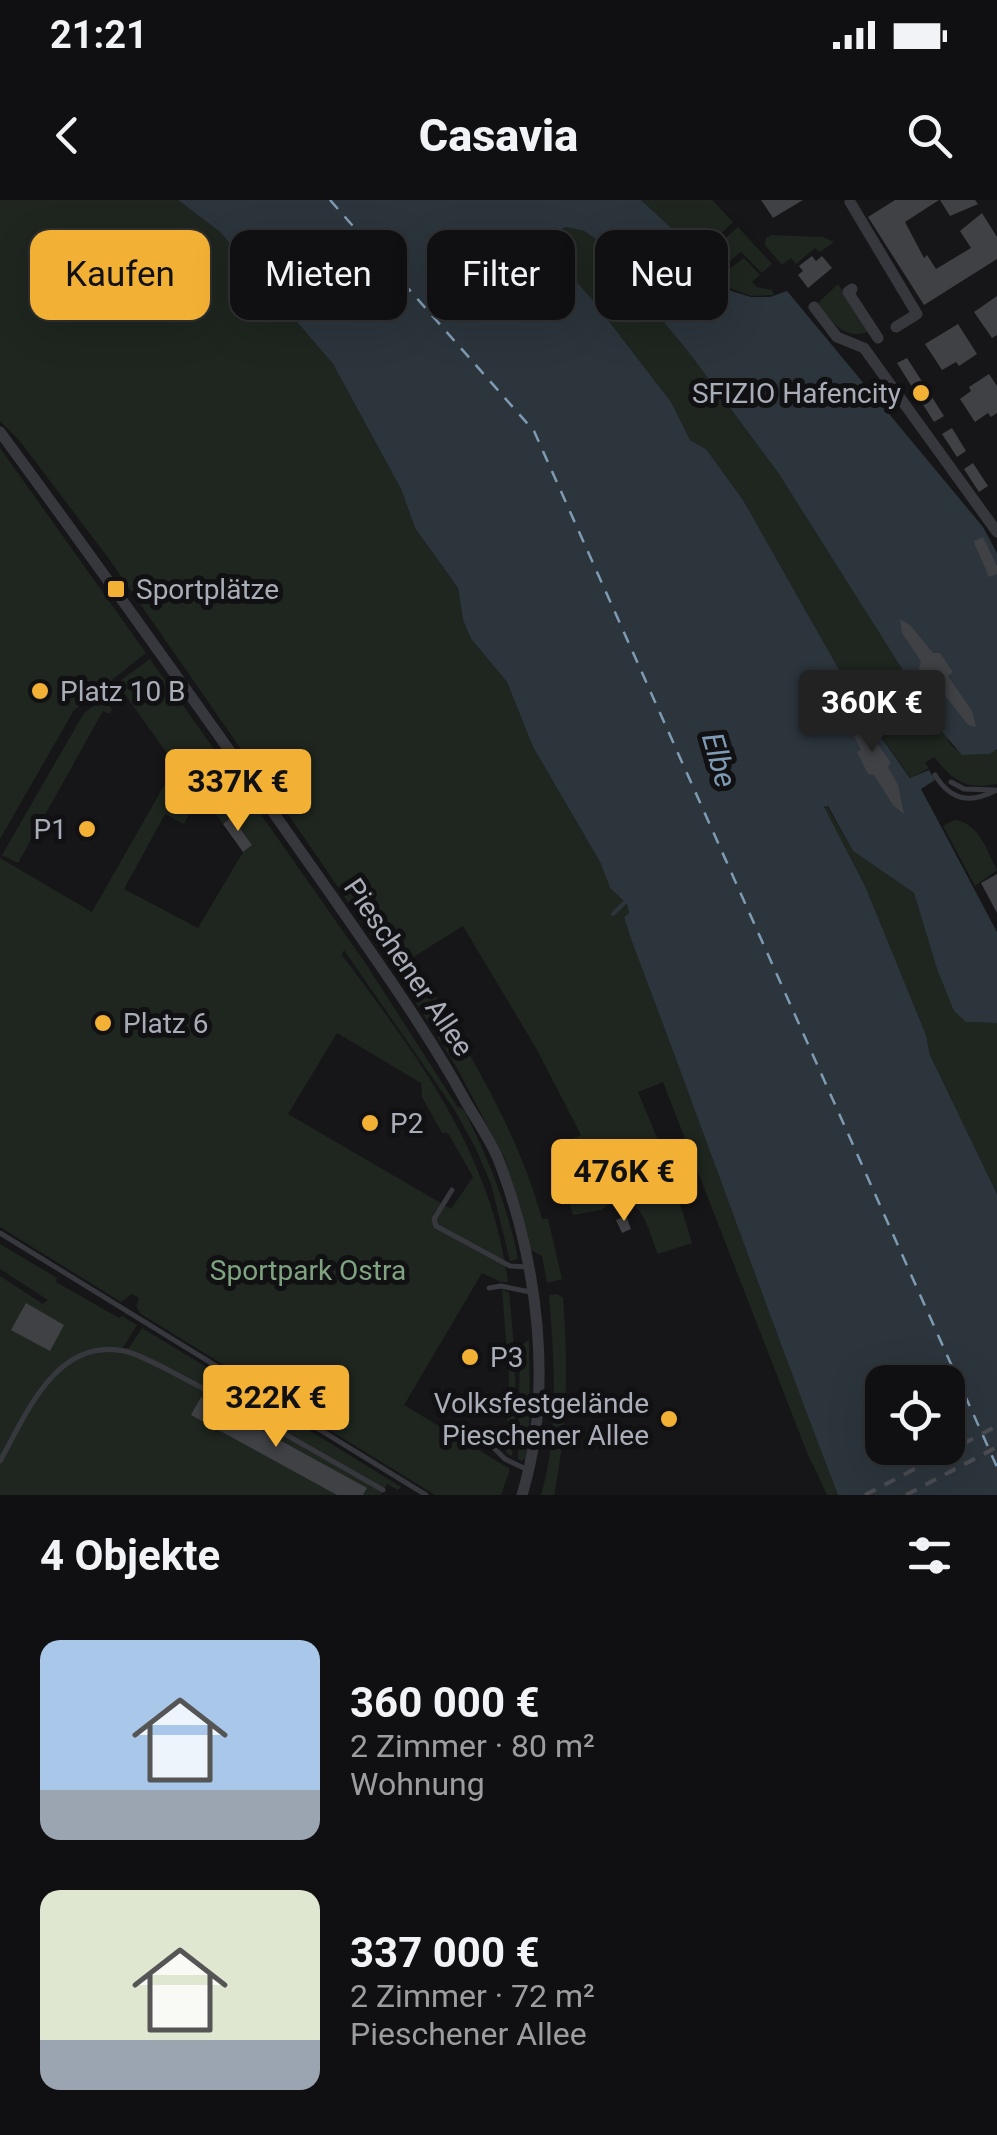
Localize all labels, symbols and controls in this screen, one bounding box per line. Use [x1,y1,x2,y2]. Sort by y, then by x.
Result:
text: 21:21 [50,13,148,57]
icon: back [40,108,95,163]
icon: search [902,108,957,163]
text: Casavia [419,109,578,162]
chip: Kaufen [30,230,210,320]
chip: Mieten [230,230,407,320]
chip: Filter [427,230,575,320]
chip: Neu [595,230,728,320]
place label: SFIZIO Hafencity [692,377,901,410]
marker: SFIZIO Hafencity [910,382,932,404]
place label: Sportplätze [136,573,279,606]
marker: Sportplätze [105,578,127,600]
pin: 360K € [791,670,953,755]
place label: Platz 10 B [60,675,186,708]
marker: Platz 10 B [29,680,51,702]
text: 360K € [821,683,923,721]
water label: Elbe [695,728,744,791]
pin: 337K € [157,749,319,834]
text: 337K € [187,762,289,800]
place label: P1 [34,813,67,846]
marker: P1 [76,818,98,840]
street label: Pieschener Allee [337,872,480,1062]
place label: Platz 6 [123,1007,208,1040]
marker: Platz 6 [92,1012,114,1034]
place label: P2 [390,1107,423,1140]
marker: P2 [359,1112,381,1134]
pin: 476K € [543,1139,705,1224]
text: 476K € [573,1152,675,1190]
park label: Sportpark Ostra [210,1254,406,1287]
place label: P3 [490,1341,523,1374]
marker: P3 [459,1346,481,1368]
pin: 322K € [195,1365,357,1450]
map controls [865,1365,965,1465]
button: locate [865,1365,965,1465]
text: 322K € [225,1378,327,1416]
place label: Volksfestgelände Pieschener Allee [434,1387,649,1452]
marker: Volksfestgelände Pieschener Allee [658,1408,680,1430]
icon: filters [902,1528,957,1583]
text: 4 Objekte [40,1531,220,1580]
text: 360 000 € [350,1678,540,1727]
icon: home [120,1680,240,1800]
text: 2 Zimmer · 80 m² [350,1727,595,1765]
text: Wohnung [350,1765,485,1803]
text: 337 000 € [350,1928,540,1977]
icon: home [120,1930,240,2050]
text: 2 Zimmer · 72 m² [350,1977,595,2015]
text: Pieschener Allee [350,2015,587,2053]

